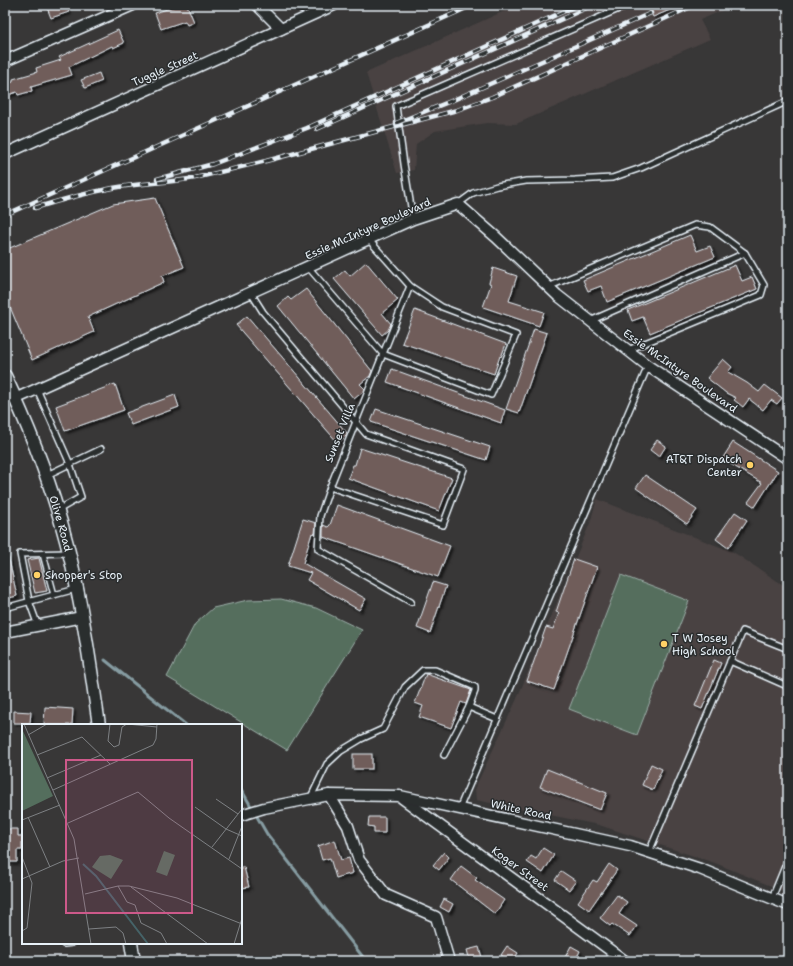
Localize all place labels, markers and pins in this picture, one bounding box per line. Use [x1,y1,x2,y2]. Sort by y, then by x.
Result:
place label: AT&T Dispatch Center [666,452,742,480]
marker: AT&T Dispatch Center [745,460,755,470]
place label: Shopper's Stop [45,568,122,583]
marker: Shopper's Stop [32,570,42,580]
place label: T W Josey High School [672,631,736,659]
marker: T W Josey High School [659,639,669,649]

